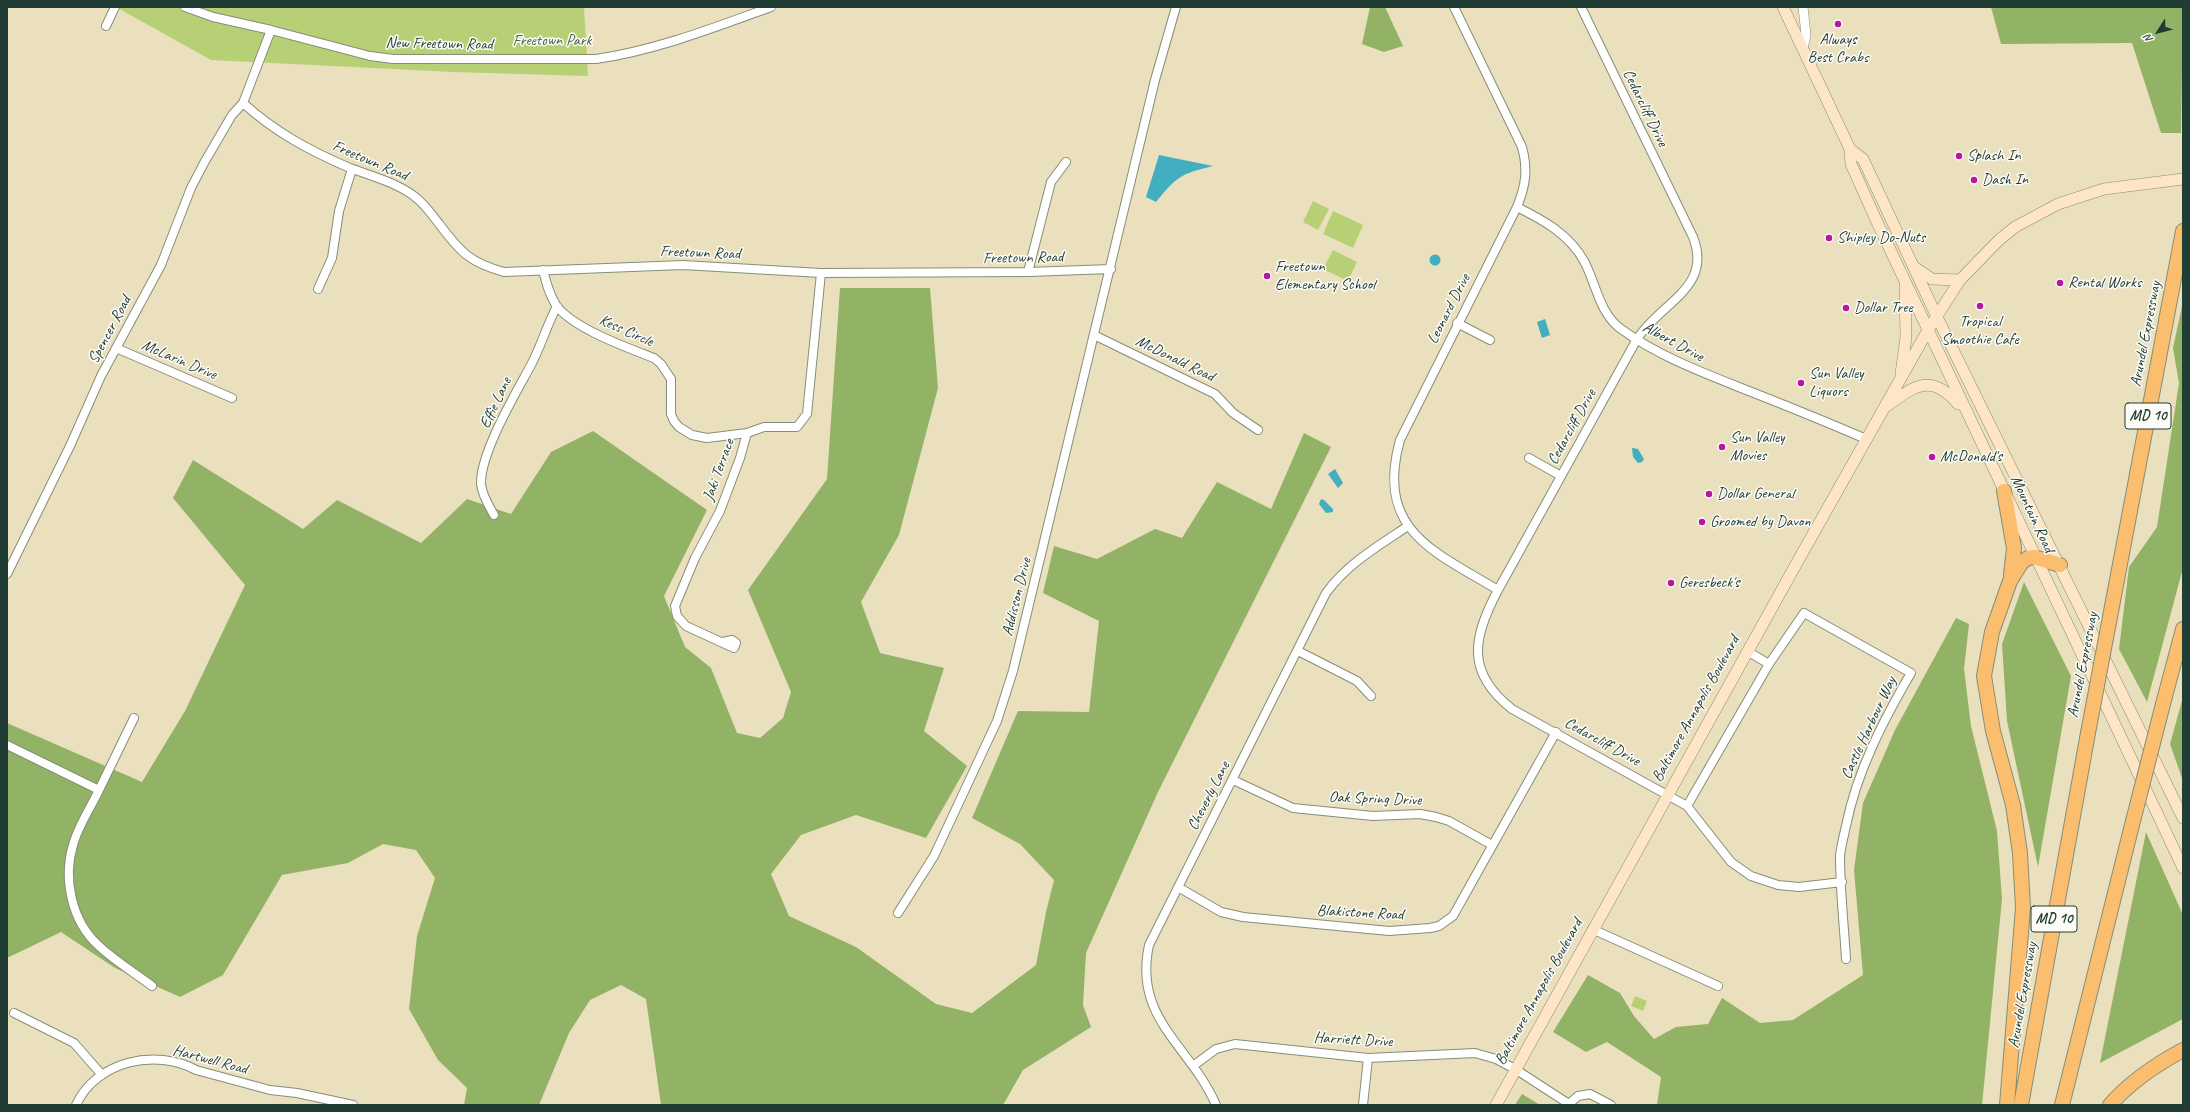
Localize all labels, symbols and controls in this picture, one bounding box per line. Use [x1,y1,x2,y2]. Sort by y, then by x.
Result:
north arrow [2138,12,2178,52]
marker: Always Best Crabs [1833,19,1843,29]
place label: Always Best Crabs [1808,30,1868,68]
park label: Freetown Park [513,31,591,51]
text: N [2141,32,2156,46]
street label: New Freetown Road [385,33,493,55]
street label: Cedarcliff Drive [1618,66,1672,150]
street label: Freetown Road [329,136,411,186]
place label: Splash In [1967,146,2021,166]
marker: Splash In [1954,151,1964,161]
place label: Dash In [1982,170,2028,190]
marker: Dash In [1969,175,1979,185]
place label: Shipley Do-Nuts [1837,228,1925,248]
marker: Shipley Do-Nuts [1824,233,1834,243]
street label: Freetown Road [660,242,740,264]
street label: Freetown Road [983,248,1063,268]
place label: Freetown Elementary School [1275,257,1375,295]
marker: Freetown Elementary School [1262,271,1272,281]
street label: Leonard Drive [1423,271,1475,347]
place label: Rental Works [2068,273,2141,293]
marker: Rental Works [2055,278,2065,288]
street label: Arundel Expressway [2126,280,2166,388]
street label: Spencer Road [84,293,136,367]
place label: Dollar Tree [1854,298,1913,318]
marker: Tropical Smoothie Cafe [1975,301,1985,311]
marker: Dollar Tree [1841,303,1851,313]
street label: Kess Circle [596,311,656,351]
place label: Tropical Smoothie Cafe [1941,312,2019,350]
street label: Albert Drive [1639,318,1707,366]
street label: McDonald Road [1132,332,1218,386]
street label: McLarin Drive [139,336,219,384]
place label: Sun Valley Liquors [1809,364,1864,402]
street label: Effie Lane [476,374,516,432]
marker: Sun Valley Liquors [1796,378,1806,388]
street label: Cedarcliff Drive [1543,386,1601,468]
road number: MD 10 [2125,403,2171,429]
place label: Sun Valley Movies [1730,428,1785,466]
street label: Jaki Terrace [699,436,739,504]
marker: Sun Valley Movies [1717,442,1727,452]
place label: McDonald's [1940,447,2002,467]
marker: McDonald's [1927,452,1937,462]
street label: Mountain Road [2006,472,2058,556]
place label: Dollar General [1717,484,1794,504]
marker: Dollar General [1704,489,1714,499]
place label: Groomed by Davon [1710,512,1810,532]
marker: Groomed by Davon [1697,517,1707,527]
street label: Addisson Drive [998,556,1036,638]
place label: Geresbeck's [1679,573,1739,593]
marker: Geresbeck's [1666,578,1676,588]
street label: Arundel Expressway [2063,611,2103,719]
street label: Baltimore Annapolis Boulevard [1648,633,1744,785]
street label: Castle Harbour Way [1837,674,1901,782]
street label: Cedarcliff Drive [1561,713,1643,771]
street label: Cheverly Lane [1183,758,1235,834]
street label: Oak Spring Drive [1328,788,1422,810]
street label: Blakistone Road [1316,901,1404,925]
road number: MD 10 [2031,906,2077,932]
street label: Baltimore Annapolis Boulevard [1491,916,1587,1068]
street label: Arundel Expressway [2004,941,2042,1049]
street label: Harriett Drive [1313,1028,1393,1052]
street label: Hartwell Road [171,1041,249,1079]

